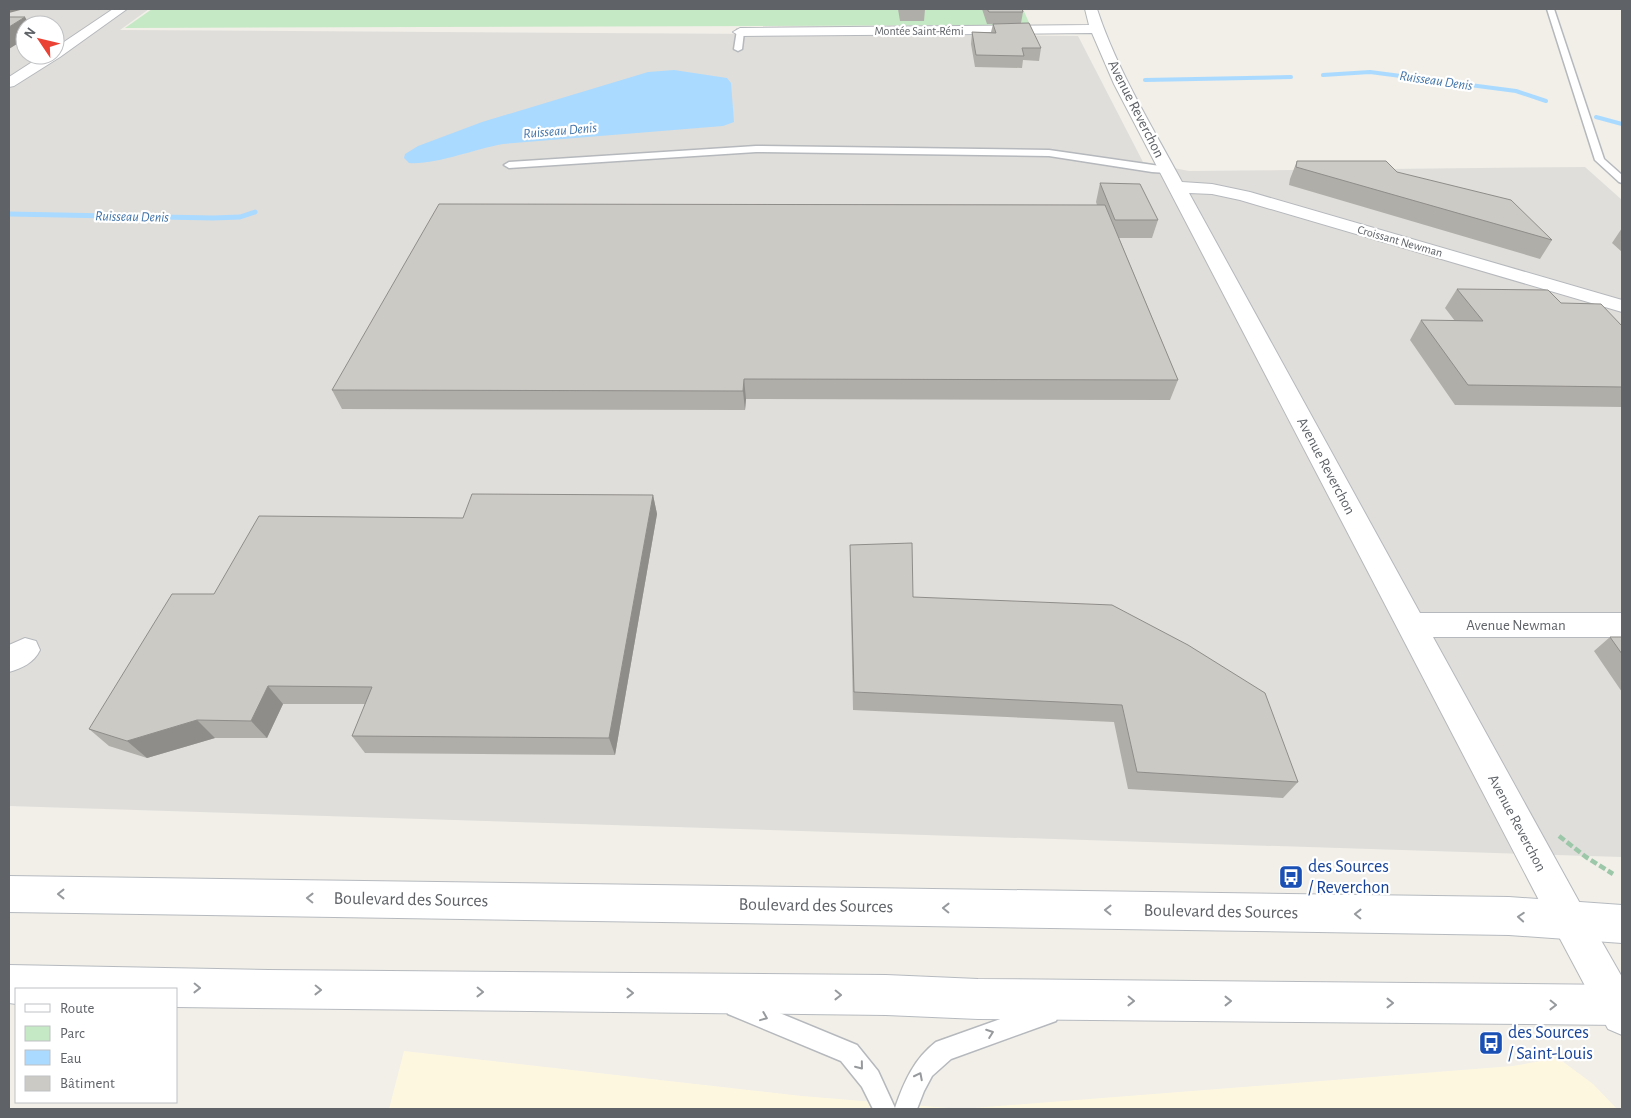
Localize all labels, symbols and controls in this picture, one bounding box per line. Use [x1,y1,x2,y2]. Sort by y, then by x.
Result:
north arrow [15,15,65,65]
text: N [22,25,39,41]
street label: Montée Saint-Rémi [874,25,964,37]
street label: Avenue Reverchon [1105,58,1167,160]
water label: Ruisseau Denis [1399,69,1474,93]
water label: Ruisseau Denis [523,121,598,141]
water label: Ruisseau Denis [95,209,170,225]
street label: Croissant Newman [1356,223,1444,259]
street label: Avenue Reverchon [1294,415,1358,517]
street label: Avenue Newman [1466,618,1566,633]
street label: Avenue Reverchon [1485,772,1549,874]
place label: des Sources / Reverchon [1308,858,1389,897]
bus stop icon: des Sources / Reverchon [1278,864,1304,890]
one-way arrow [56,889,64,900]
street label: Boulevard des Sources [333,890,489,910]
one-way arrow [306,893,314,903]
street label: Boulevard des Sources [738,896,894,916]
street label: Boulevard des Sources [1143,902,1299,922]
one-way arrow [942,903,950,913]
one-way arrow [1104,905,1112,916]
one-way arrow [1354,909,1362,919]
one-way arrow [1517,911,1525,922]
one-way arrow [194,982,202,993]
one-way arrow [314,984,322,995]
one-way arrow [476,987,484,997]
legend [15,988,178,1103]
one-way arrow [627,988,635,998]
one-way arrow [835,990,843,1000]
one-way arrow [1128,995,1136,1006]
one-way arrow [1224,996,1232,1006]
one-way arrow [1387,998,1395,1008]
one-way arrow [1550,1000,1557,1010]
text: Route [60,1001,94,1016]
one-way arrow [759,1011,768,1022]
place label: des Sources / Saint-Louis [1508,1024,1593,1063]
text: Parc [60,1026,85,1041]
one-way arrow [985,1029,993,1039]
bus stop icon: des Sources / Saint-Louis [1478,1030,1504,1056]
text: Eau [60,1051,82,1066]
one-way arrow [855,1060,864,1069]
one-way arrow [913,1072,923,1081]
text: Bâtiment [60,1076,115,1091]

